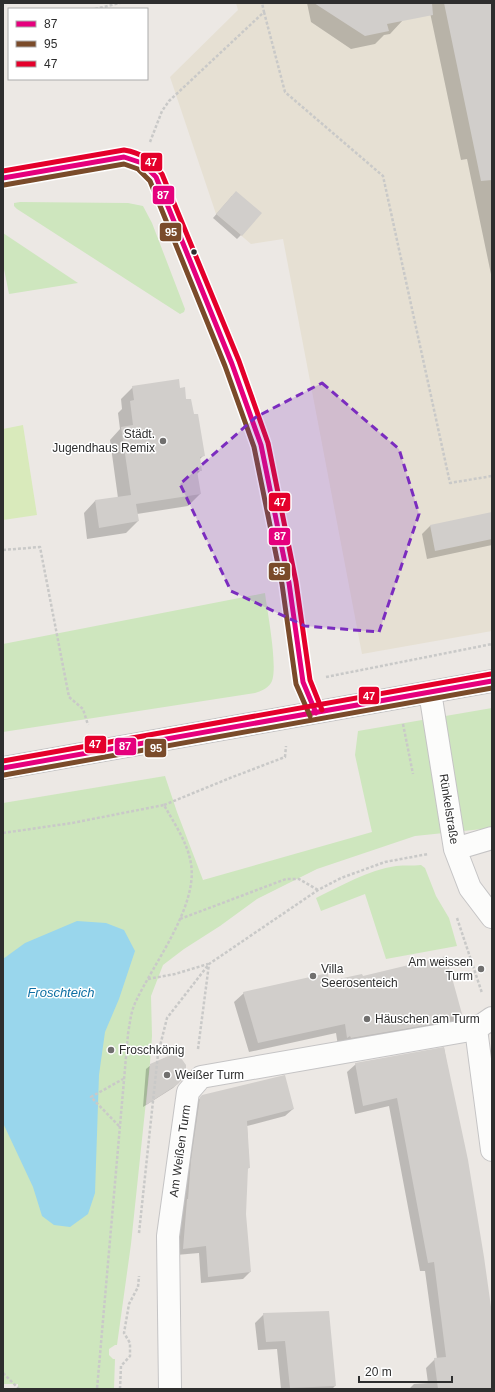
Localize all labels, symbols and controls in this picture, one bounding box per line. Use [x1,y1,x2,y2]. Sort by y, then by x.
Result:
legend [8,8,148,80]
text: 87 [44,17,58,31]
text: 95 [44,37,58,51]
text: 47 [44,57,58,71]
line badge: 47 [140,152,163,172]
text: 47 [145,156,157,168]
line badge: 87 [152,185,175,205]
text: 87 [157,189,169,201]
line badge: 95 [159,222,182,242]
text: 95 [165,226,177,238]
unlabelled marker [189,247,199,257]
place label: Städt. Jugendhaus Remix [52,427,155,455]
marker: Städt. Jugendhaus Remix [158,436,168,446]
line badge: 47 [268,492,291,512]
text: 47 [274,496,286,508]
line badge: 87 [268,527,291,546]
text: 87 [274,530,286,542]
line badge: 95 [268,562,291,581]
text: 95 [273,565,285,577]
line badge: 47 [358,686,380,705]
text: 47 [363,690,375,702]
line badge: 47 [84,735,107,754]
line badge: 87 [114,737,137,756]
text: 47 [89,738,101,750]
line badge: 95 [144,738,167,758]
text: 87 [119,740,131,752]
text: 95 [150,742,162,754]
street label: Rünkelstraße [437,773,462,846]
place label: Am weissen Turm [408,955,473,983]
place label: Villa Seerosenteich [321,962,398,990]
marker: Am weissen Turm [476,964,486,974]
marker: Villa Seerosenteich [308,971,318,981]
water label: Froschteich [27,985,95,1000]
place label: Häuschen am Turm [375,1012,480,1026]
marker: Häuschen am Turm [362,1014,372,1024]
place label: Froschkönig [119,1043,184,1057]
marker: Froschkönig [106,1045,116,1055]
place label: Weißer Turm [175,1068,244,1082]
marker: Weißer Turm [162,1070,172,1080]
street label: Am Weißen Turm [167,1104,193,1198]
scale bar [359,1358,452,1384]
text: 20 m [365,1365,392,1379]

